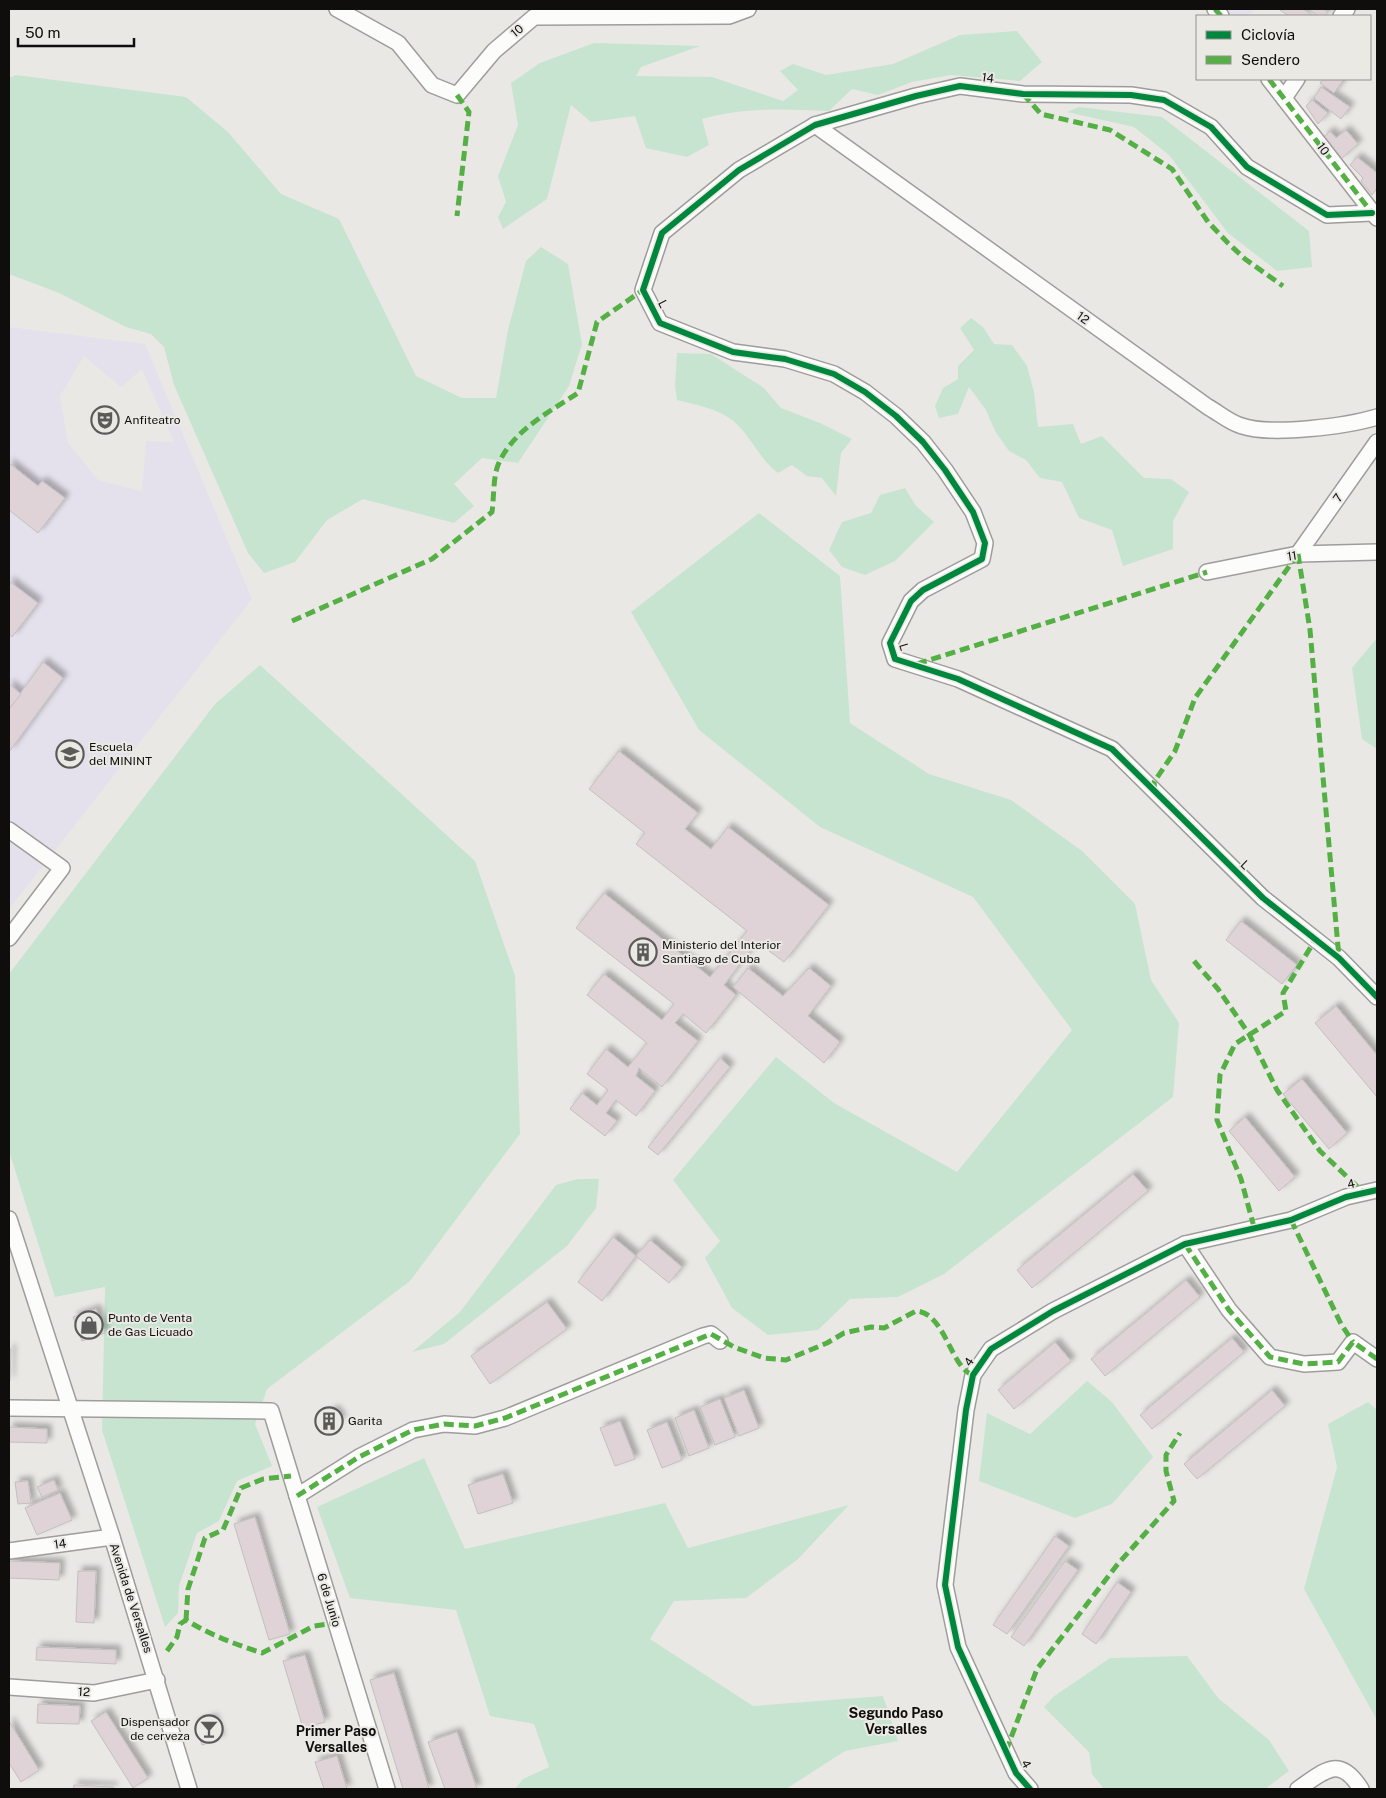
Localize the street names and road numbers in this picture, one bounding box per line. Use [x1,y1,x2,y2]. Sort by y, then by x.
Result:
street label: 10 [508,22,526,40]
street label: 14 [981,70,996,86]
street label: 10 [1314,140,1332,158]
street label: L [655,298,671,310]
street label: 12 [1074,309,1092,327]
street label: 7 [1330,491,1346,505]
street label: 11 [1286,548,1298,564]
street label: L [896,642,912,653]
street label: L [1238,858,1252,872]
street label: 4 [1346,1176,1357,1192]
street label: 4 [961,1355,977,1369]
street label: 14 [53,1536,68,1552]
street label: Avenida de Versalles [107,1541,155,1655]
street label: 6 de Junio [314,1571,344,1629]
street label: 12 [78,1685,90,1699]
street label: 4 [1018,1757,1034,1771]

